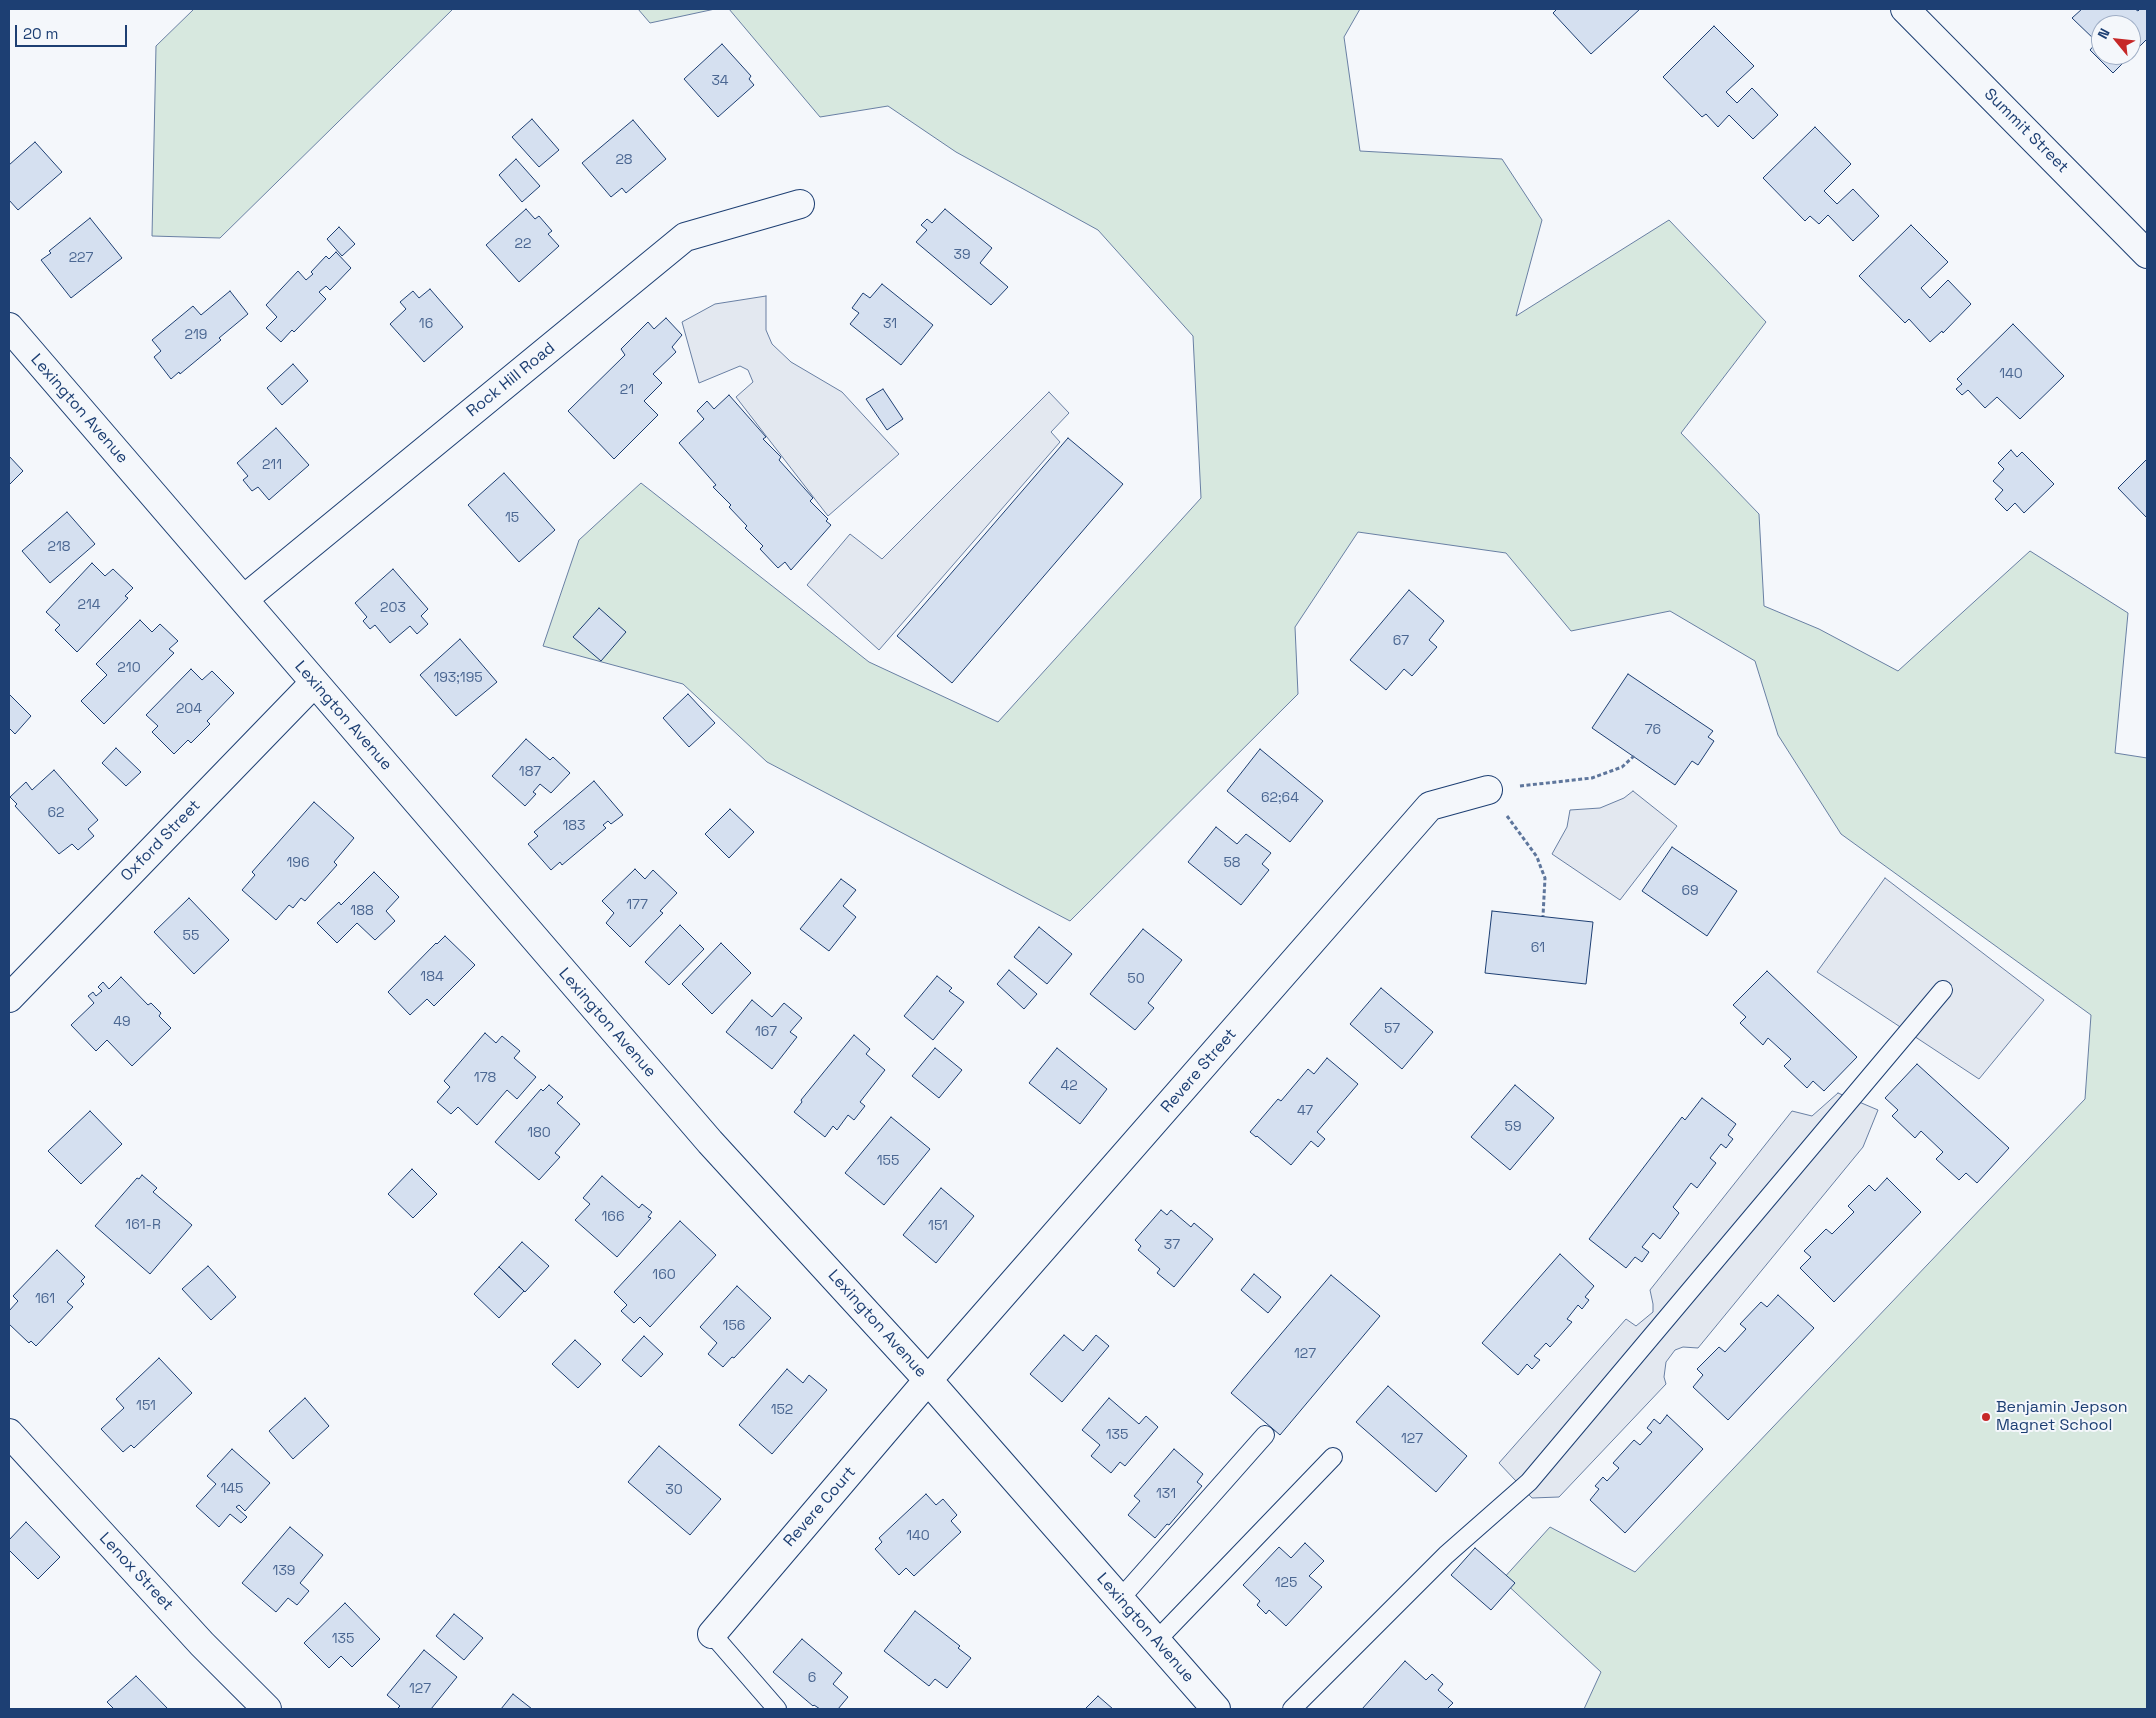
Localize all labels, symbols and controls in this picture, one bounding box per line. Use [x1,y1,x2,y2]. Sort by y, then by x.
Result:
scale bar [18,15,130,47]
north arrow [2091,15,2141,65]
text: 20 m [23,24,58,43]
text: N [2093,25,2114,42]
house number: 34 [711,73,729,89]
street label: Summit Street [1980,85,2072,177]
house number: 28 [615,152,633,168]
house number: 22 [515,236,531,252]
house number: 39 [953,247,971,263]
house number: 227 [69,250,93,266]
house number: 16 [419,316,433,332]
house number: 31 [883,316,897,332]
house number: 219 [185,327,207,343]
street label: Rock Hill Road [463,339,559,421]
street label: Lexington Avenue [26,350,132,468]
house number: 140 [1999,366,2023,382]
house number: 21 [620,382,634,398]
house number: 211 [262,457,282,473]
house number: 15 [505,510,519,526]
house number: 218 [47,539,71,555]
house number: 214 [77,597,101,613]
house number: 203 [380,600,406,616]
house number: 67 [1393,633,1409,649]
street label: Lexington Avenue [290,657,396,775]
house number: 210 [117,660,141,676]
house number: 193;195 [433,670,483,686]
house number: 204 [176,701,202,717]
house number: 76 [1645,722,1661,738]
house number: 187 [519,764,541,780]
house number: 62;64 [1261,790,1299,806]
street label: Oxford Street [117,796,205,886]
house number: 62 [48,805,64,821]
house number: 183 [562,818,586,834]
house number: 196 [287,855,309,871]
house number: 58 [1223,855,1241,871]
house number: 69 [1681,883,1699,899]
house number: 177 [626,897,648,913]
house number: 188 [350,903,374,919]
house number: 55 [183,928,199,944]
house number: 61 [1531,940,1545,956]
street label: Lexington Avenue [554,964,660,1082]
house number: 184 [420,969,444,985]
house number: 50 [1127,971,1145,987]
house number: 49 [113,1014,131,1030]
house number: 57 [1384,1021,1400,1037]
house number: 167 [755,1024,777,1040]
street label: Revere Street [1157,1025,1241,1117]
house number: 178 [474,1070,496,1086]
house number: 42 [1060,1078,1078,1094]
house number: 47 [1297,1103,1313,1119]
house number: 59 [1505,1119,1521,1135]
house number: 180 [527,1125,551,1141]
house number: 155 [877,1153,899,1169]
house number: 166 [602,1209,624,1225]
house number: 161-R [125,1217,161,1233]
house number: 151 [928,1218,948,1234]
house number: 37 [1164,1237,1180,1253]
street label: Lexington Avenue [824,1266,930,1382]
house number: 160 [652,1267,676,1283]
house number: 161 [35,1291,55,1307]
house number: 156 [723,1318,745,1334]
house number: 127 [1294,1346,1316,1362]
house number: 151 [136,1398,156,1414]
place label: Benjamin Jepson Magnet School [1996,1398,2128,1436]
house number: 152 [771,1402,793,1418]
marker: Benjamin Jepson Magnet School [1980,1411,1992,1423]
house number: 135 [1106,1427,1128,1443]
house number: 127 [1401,1431,1423,1447]
street label: Revere Court [780,1463,860,1551]
house number: 145 [221,1481,243,1497]
house number: 30 [665,1482,683,1498]
house number: 131 [1156,1486,1176,1502]
house number: 140 [906,1528,930,1544]
street label: Lenox Street [95,1529,177,1615]
house number: 139 [273,1563,295,1579]
street label: Lexington Avenue [1092,1569,1198,1687]
house number: 125 [1275,1575,1297,1591]
house number: 135 [332,1631,354,1647]
house number: 6 [808,1670,816,1686]
house number: 127 [409,1681,431,1697]

